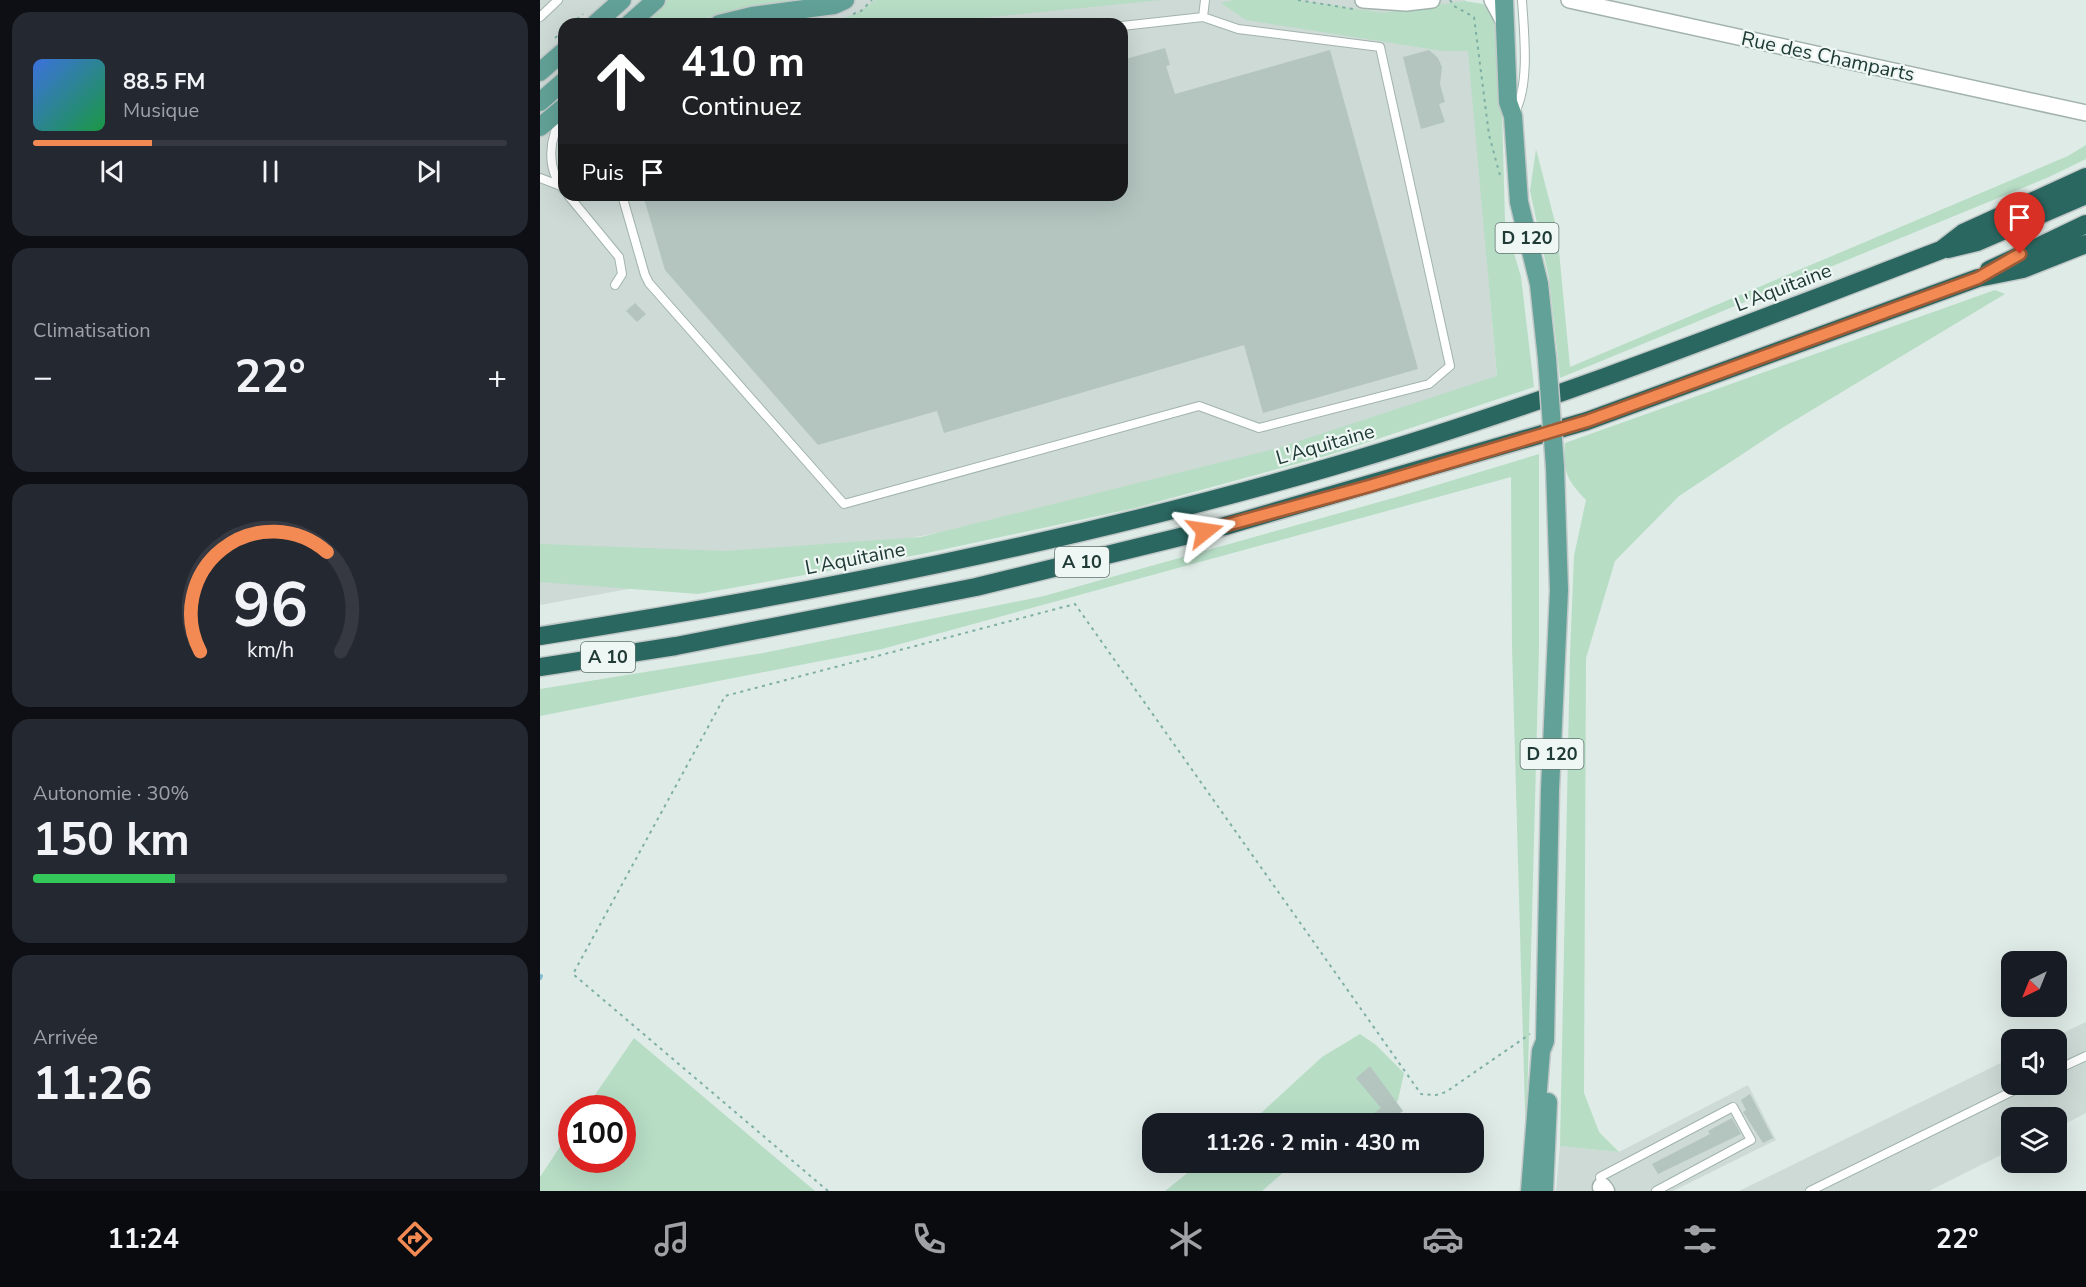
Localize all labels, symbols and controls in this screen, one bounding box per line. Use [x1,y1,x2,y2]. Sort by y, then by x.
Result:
street label: Rue des Champarts [1739,25,1917,88]
text: 410 m [681,34,805,91]
icon: ahead [582,42,660,120]
text: 88.5 FM [123,67,205,97]
text: Continuez [681,88,802,125]
text: Musique [123,97,199,124]
icon: previous [96,155,129,188]
icon: pause [254,155,287,188]
icon: next [412,155,445,188]
icon: arrive [636,156,669,189]
text: Puis [582,158,624,188]
pin [1994,192,2045,254]
icon: arrive [2003,201,2036,234]
road number: D 120 [1496,223,1558,253]
street label: L'Aquitaine [1731,257,1835,318]
text: Climatisation [33,317,151,344]
text: 22° [234,347,306,408]
text: − [33,355,53,400]
text: + [487,355,507,400]
street label: L'Aquitaine [1273,418,1378,471]
position arrow [1173,499,1237,563]
street label: L'Aquitaine [803,536,908,581]
road number: A 10 [1055,547,1109,577]
text: 96 [233,564,307,649]
text: km/h [246,636,294,666]
road number: A 10 [581,642,635,672]
road number: D 120 [1520,739,1584,769]
text: Autonomie · 30% [33,780,189,807]
text: 150 km [33,810,190,871]
north arrow [2001,951,2067,1017]
map controls [2001,951,2067,1173]
text: Arrivée [33,1024,98,1051]
button: sound [2001,1029,2067,1095]
text: 11:26 [33,1054,152,1115]
speed limit sign: 100 [558,1095,636,1173]
button: layers [2001,1107,2067,1173]
text: 11:26 · 2 min · 430 m [1206,1128,1420,1158]
icon: directions [394,1218,436,1260]
icon: music [651,1218,693,1260]
icon: phone [908,1218,950,1260]
icon: climate [1165,1218,1207,1260]
icon: car [1422,1218,1464,1260]
icon: filters [1679,1218,1721,1260]
text: 11:24 [107,1221,179,1258]
text: 22° [1936,1221,1978,1258]

